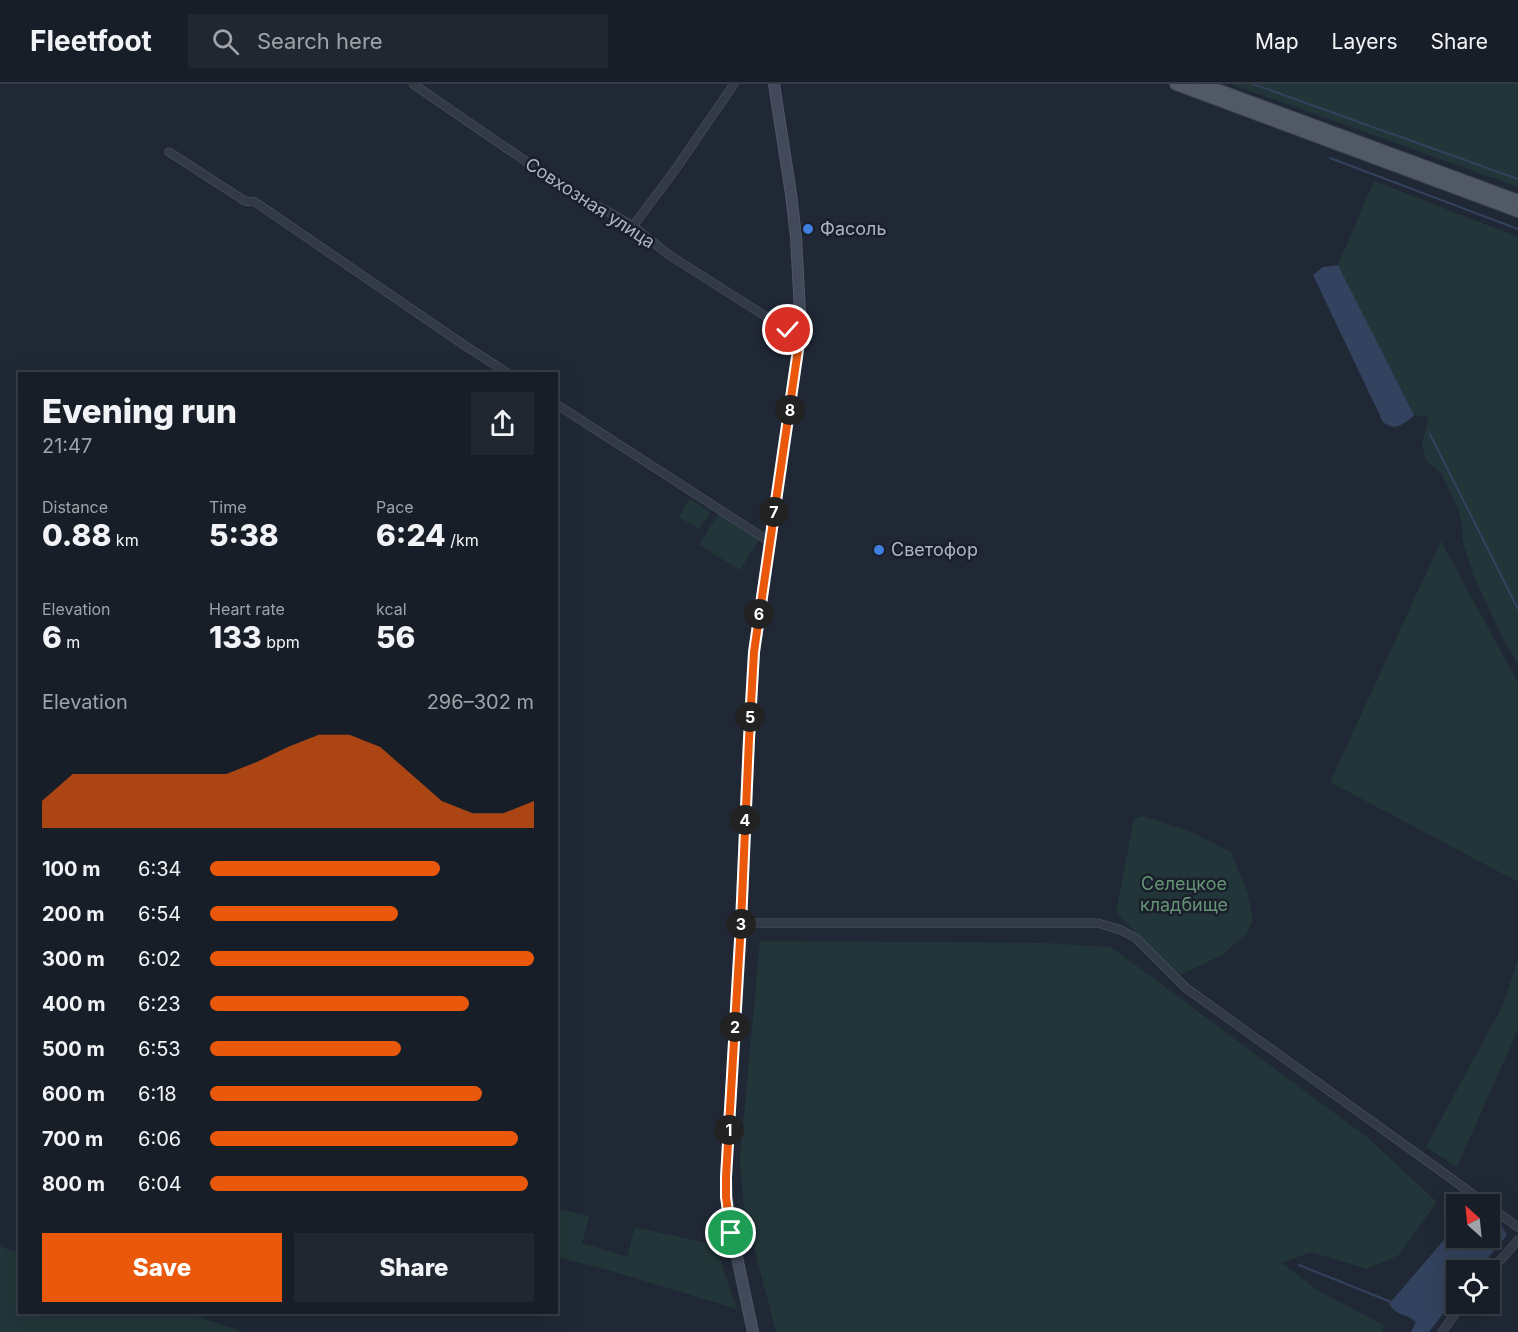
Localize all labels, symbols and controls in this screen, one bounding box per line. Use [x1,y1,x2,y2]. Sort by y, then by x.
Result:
search box [188,14,608,68]
text: Fleetfoot [30,24,152,58]
icon: search [209,25,242,58]
text: Search here [257,28,383,54]
text: Map [1255,29,1299,54]
text: Layers [1332,29,1398,54]
text: Share [1431,29,1488,54]
street label: Совхозная улица [522,153,659,252]
place label: Фасоль [820,218,887,239]
marker: Фасоль [801,222,815,236]
pin [762,304,813,355]
icon: check [771,313,804,346]
text: Evening run [42,391,237,431]
button: share [471,392,534,455]
pin: 8 [775,395,805,425]
text: 8 [785,400,795,420]
text: 21:47 [42,434,92,458]
text: Distance [42,497,108,517]
text: Time [209,497,247,517]
text: Pace [376,497,414,517]
pin: 7 [759,497,789,527]
text: 7 [769,502,779,522]
text: 0.88 [42,517,111,553]
text: 5:38 [209,517,279,553]
text: 6:24 [376,517,446,553]
text: km [111,530,139,550]
text: /km [446,530,479,550]
place label: Светофор [891,539,978,560]
marker: Светофор [872,543,886,557]
text: Elevation [42,599,111,619]
text: Heart rate [209,599,285,619]
text: kcal [376,599,407,619]
pin: 6 [744,599,774,629]
text: 6 [754,604,764,624]
text: 6 [42,619,62,655]
text: 133 [209,619,262,655]
text: 56 [376,619,415,655]
text: m [62,632,80,652]
text: bpm [262,632,300,652]
text: Elevation [42,690,128,714]
text: 296–302 m [427,690,534,714]
pin: 5 [735,702,765,732]
text: 5 [745,707,755,727]
pin: 4 [730,805,760,835]
text: 4 [740,810,750,830]
text: 100 m [42,857,101,881]
text: 6:34 [138,857,181,881]
park label: Селецкое кладбище [1140,873,1228,915]
text: 200 m [42,902,105,926]
text: 6:54 [138,902,181,926]
pin: 3 [726,909,756,939]
text: 3 [736,914,746,934]
text: 300 m [42,947,105,971]
text: 6:02 [138,947,181,971]
text: 400 m [42,992,106,1016]
text: 6:23 [138,992,181,1016]
pin: 2 [720,1012,750,1042]
text: 2 [730,1017,740,1037]
text: 500 m [42,1037,105,1061]
text: 6:53 [138,1037,181,1061]
text: 600 m [42,1082,105,1106]
text: 6:18 [138,1082,177,1106]
pin: 1 [714,1115,744,1145]
text: 1 [726,1120,732,1140]
text: 700 m [42,1127,103,1151]
text: 6:06 [138,1127,181,1151]
text: 800 m [42,1172,105,1196]
text: 6:04 [138,1172,182,1196]
north arrow [1446,1194,1500,1248]
map controls [1446,1194,1500,1314]
pin [705,1207,756,1258]
icon: arrive [714,1216,747,1249]
button: Save [42,1233,282,1302]
button: Share [294,1233,534,1302]
button: locate [1446,1260,1500,1314]

